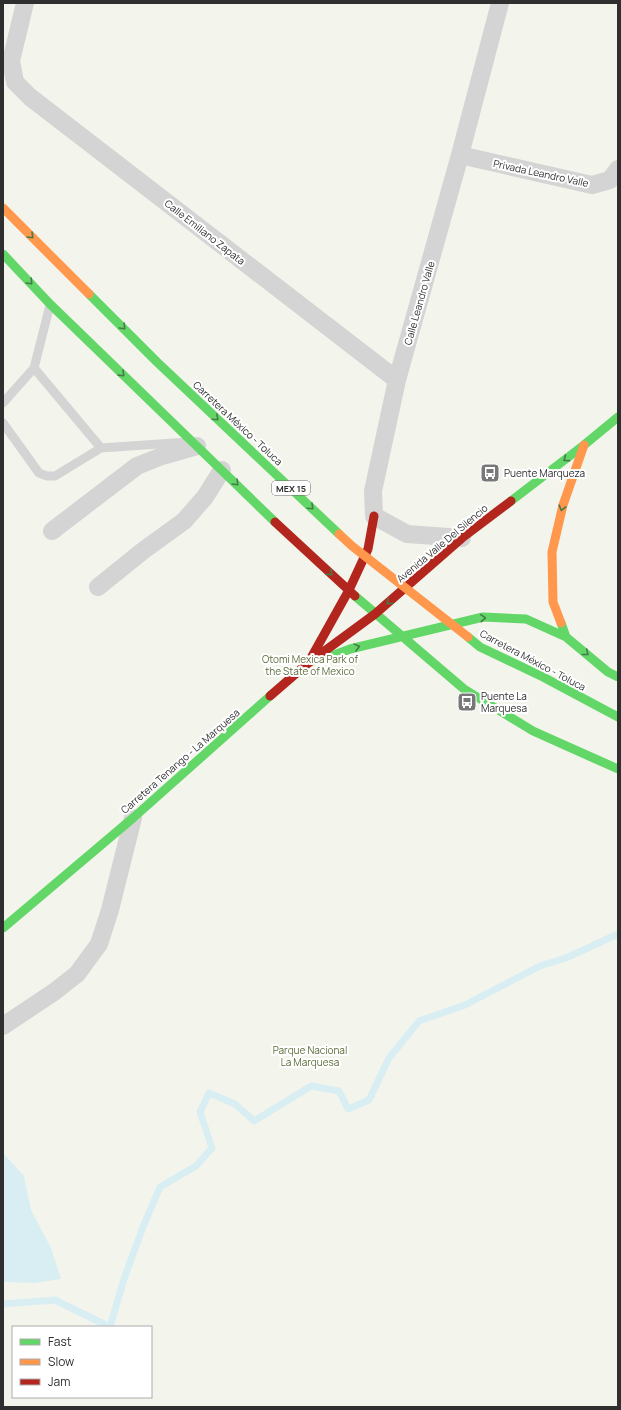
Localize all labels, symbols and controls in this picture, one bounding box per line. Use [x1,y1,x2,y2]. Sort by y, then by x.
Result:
street label: Privada Leandro Valle [492,156,590,190]
street label: Calle Emiliano Zapata [162,196,248,268]
one-way arrow [26,231,34,239]
street label: Calle Leandro Valle [400,259,438,347]
one-way arrow [25,277,32,285]
one-way arrow [118,323,126,330]
one-way arrow [117,369,125,376]
street label: Carretera México - Toluca [190,378,286,468]
one-way arrow [212,413,219,420]
one-way arrow [563,454,570,462]
bus stop icon: Puente Marqueza [479,462,501,484]
place label: Puente Marqueza [504,466,585,480]
one-way arrow [231,479,239,486]
road number: MEX 15 [272,481,310,495]
street label: Avenida Valle Del Silencio [393,501,491,585]
one-way arrow [306,502,314,510]
one-way arrow [558,505,567,512]
one-way arrow [325,568,333,575]
one-way arrow [386,598,394,605]
one-way arrow [480,613,486,622]
street label: Carretera México - Toluca [478,626,588,694]
one-way arrow [353,643,360,652]
one-way arrow [581,649,588,656]
park label: Otomi Mexica Park of the State of Mexico [262,652,358,678]
place label: Puente La Marquesa [481,689,527,715]
bus stop icon: Puente La Marquesa [456,691,478,713]
street label: Carretera Tenango - La Marquesa [118,705,242,817]
park label: Parque Nacional La Marquesa [273,1043,347,1069]
legend [12,1326,152,1398]
text: Fast [48,1333,72,1350]
text: Slow [48,1353,74,1370]
text: Jam [48,1373,70,1390]

